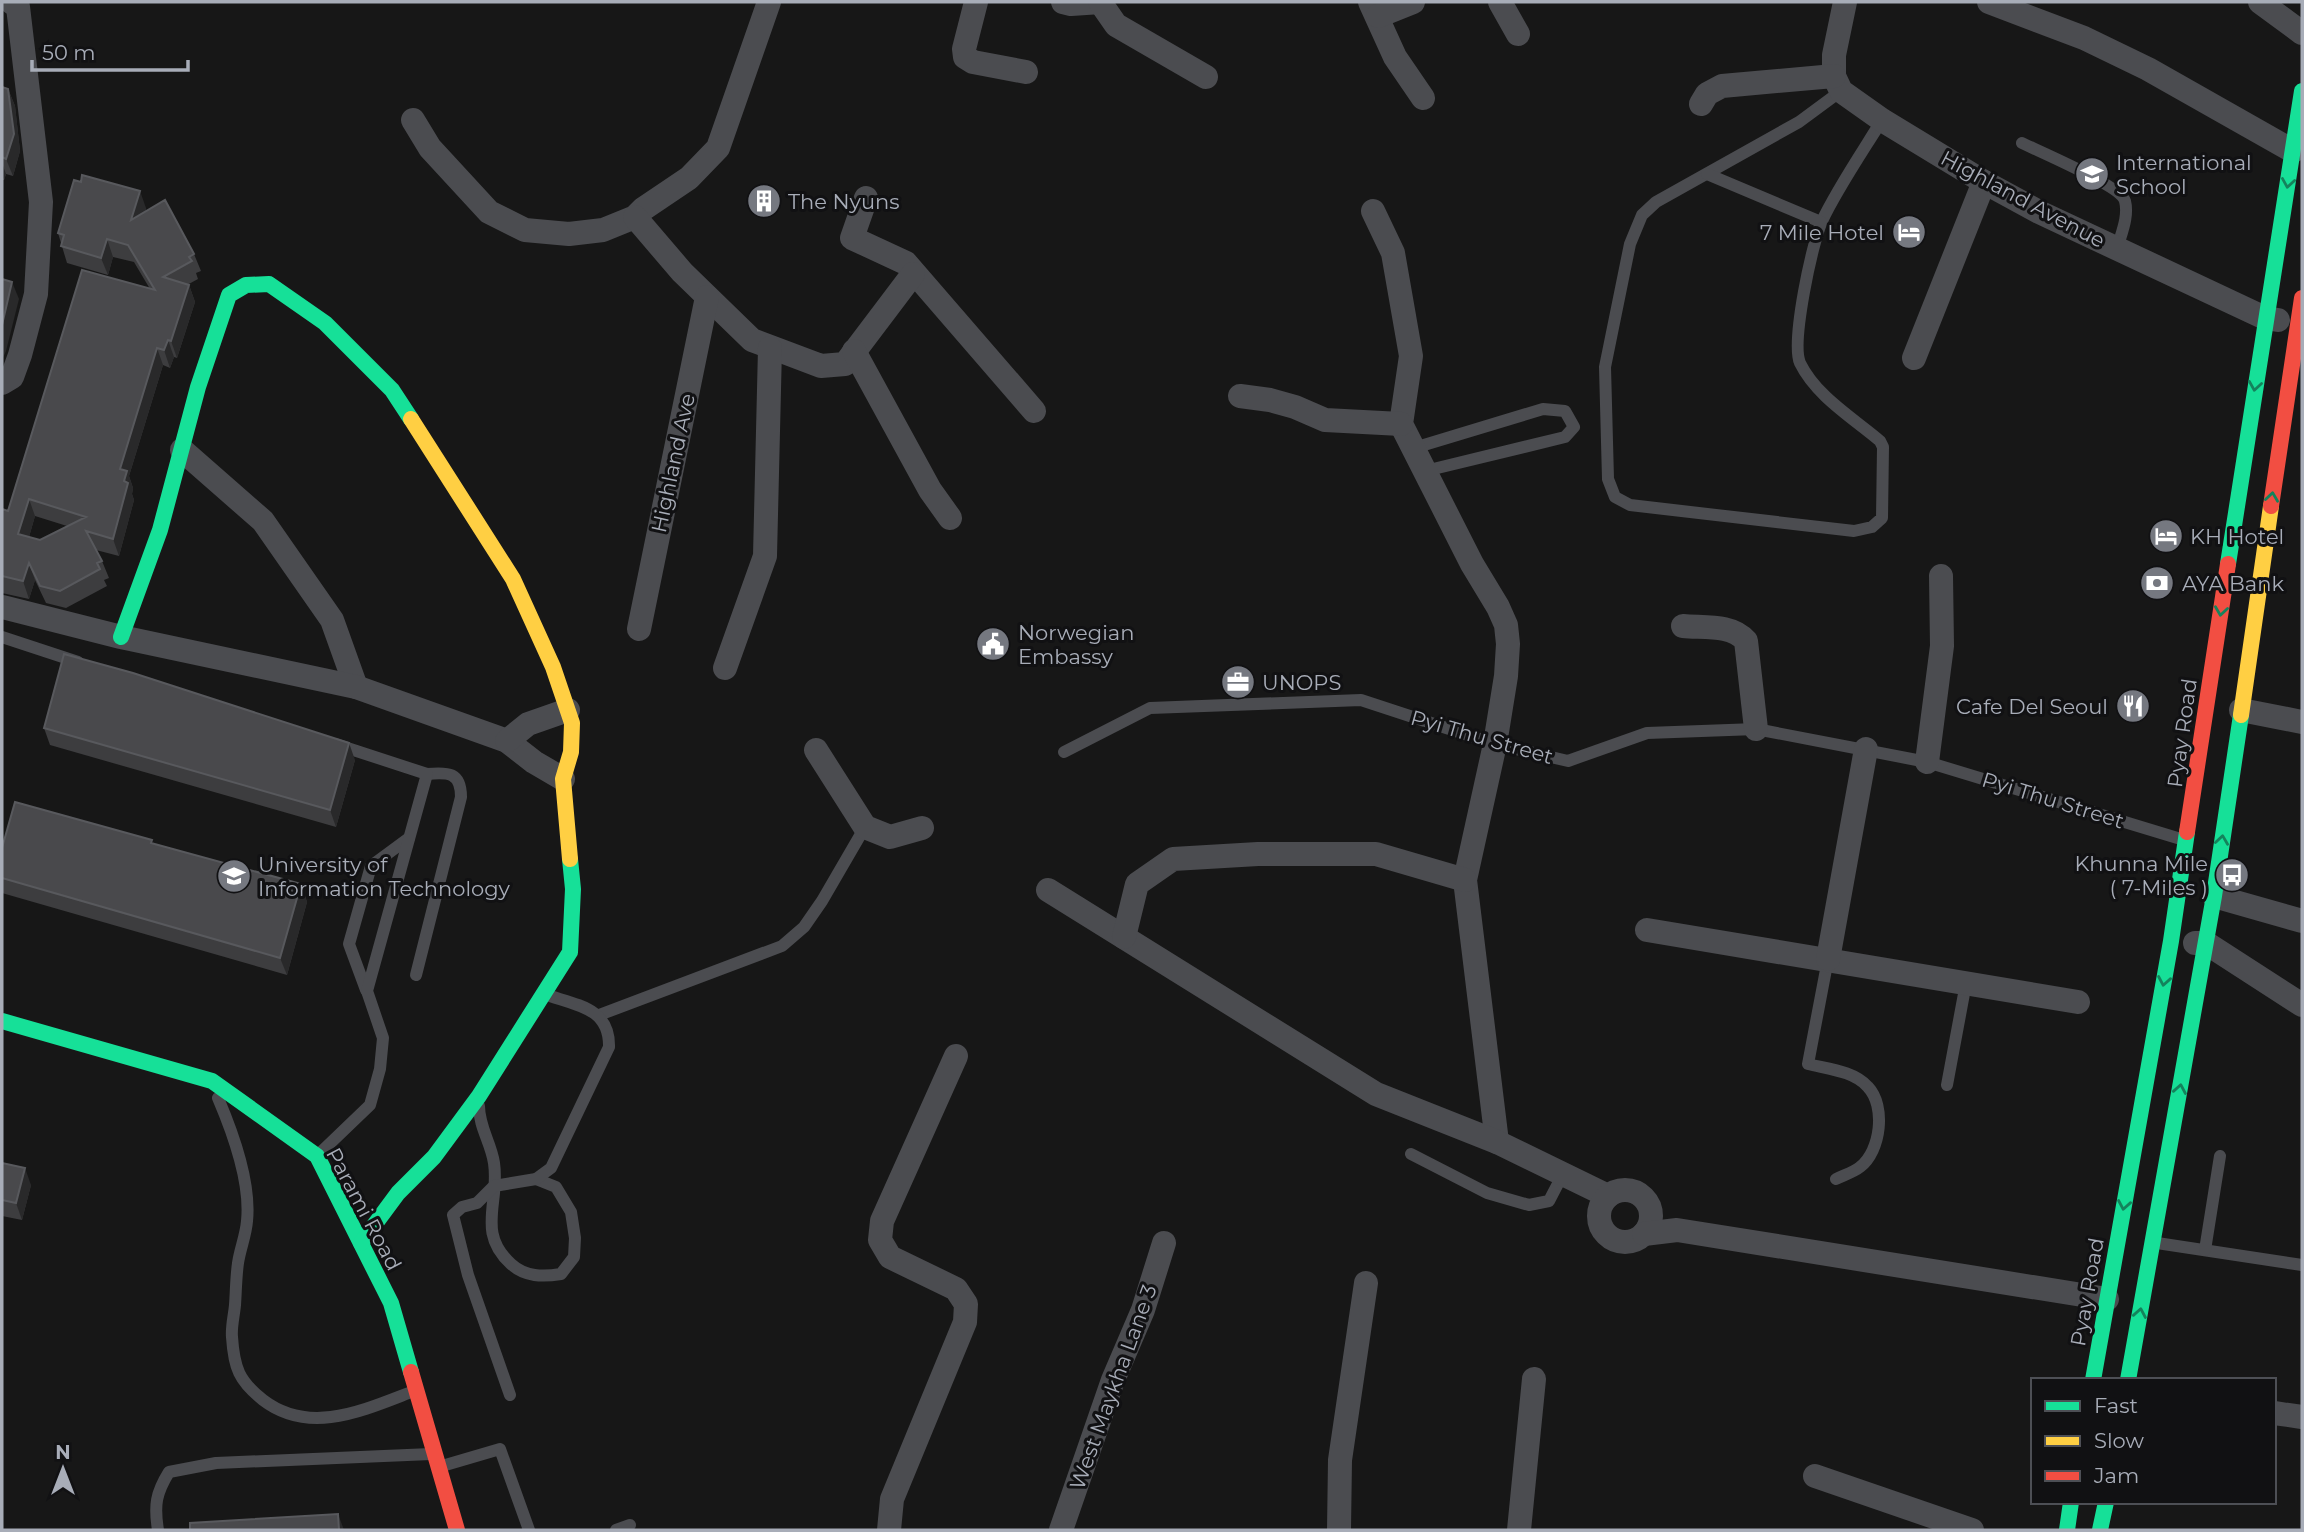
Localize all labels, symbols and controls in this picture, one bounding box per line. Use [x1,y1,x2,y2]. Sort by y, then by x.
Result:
scale bar [32,28,187,72]
text: 50 m [42,40,96,65]
street label: Highland Avenue [1937,145,2109,253]
place label: International School [2116,150,2252,199]
school or university icon: International School [2073,155,2111,193]
one-way arrow [2281,177,2296,189]
building icon: The Nyuns [745,182,783,220]
place label: The Nyuns [788,189,899,214]
hotel icon: 7 Mile Hotel [1890,213,1928,251]
place label: 7 Mile Hotel [1760,220,1884,245]
one-way arrow [2248,380,2263,392]
street label: Highland Ave [646,391,700,535]
one-way arrow [2264,492,2279,503]
hotel icon: KH Hotel [2147,517,2185,555]
place label: KH Hotel [2190,524,2284,549]
bank icon: AYA Bank [2138,564,2176,602]
place label: AYA Bank [2182,571,2284,596]
one-way arrow [2214,605,2229,617]
place label: Norwegian Embassy [1018,620,1134,669]
public building icon: Norwegian Embassy [974,625,1012,663]
office icon: UNOPS [1219,663,1257,701]
place label: UNOPS [1262,670,1341,695]
street label: Pyay Road [2162,677,2202,789]
restaurant icon: Cafe Del Seoul [2114,687,2152,725]
place label: Cafe Del Seoul [1956,694,2108,719]
street label: Pyi Thu Street [1408,705,1556,769]
street label: Pyi Thu Street [1979,767,2127,833]
one-way arrow [2214,834,2229,846]
place label: Khunna Mile ( 7-Miles ) [2074,851,2208,900]
place label: University of Information Technology [258,852,511,901]
bus stop icon: Khunna Mile ( 7-Miles ) [2213,856,2251,894]
school or university icon: University of Information Technology [215,857,253,895]
one-way arrow [2157,975,2172,987]
one-way arrow [2171,1083,2186,1095]
street label: Parami Road [321,1143,407,1275]
one-way arrow [2117,1199,2132,1211]
street label: Pyay Road [2065,1236,2109,1348]
street label: West Maykha Lane 3 [1064,1281,1162,1493]
one-way arrow [2131,1307,2146,1319]
legend [2031,1378,2276,1504]
text: Fast [2094,1393,2138,1418]
text: Slow [2094,1428,2144,1453]
north arrow [28,1434,98,1504]
text: N [55,1441,71,1464]
text: Jam [2093,1463,2139,1488]

